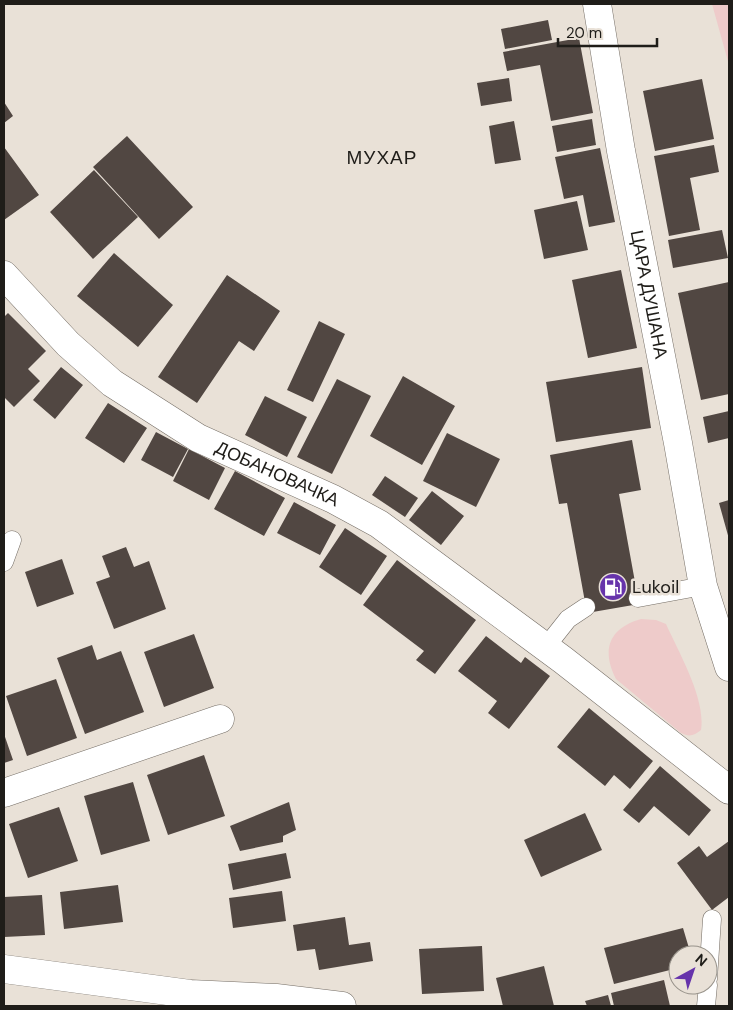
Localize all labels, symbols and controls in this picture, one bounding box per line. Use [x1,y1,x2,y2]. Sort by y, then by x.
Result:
scale bar [558,15,657,47]
text: 20 m [566,23,602,43]
district label: МУХАР [347,145,417,170]
street label: ЦАРА ДУШАНА [625,228,673,361]
street label: ДОБАНОВАЧКА [212,435,343,512]
fuel station icon: Lukoil [598,572,628,602]
place label: Lukoil [632,575,679,599]
north arrow [668,945,718,995]
text: N [692,950,711,970]

